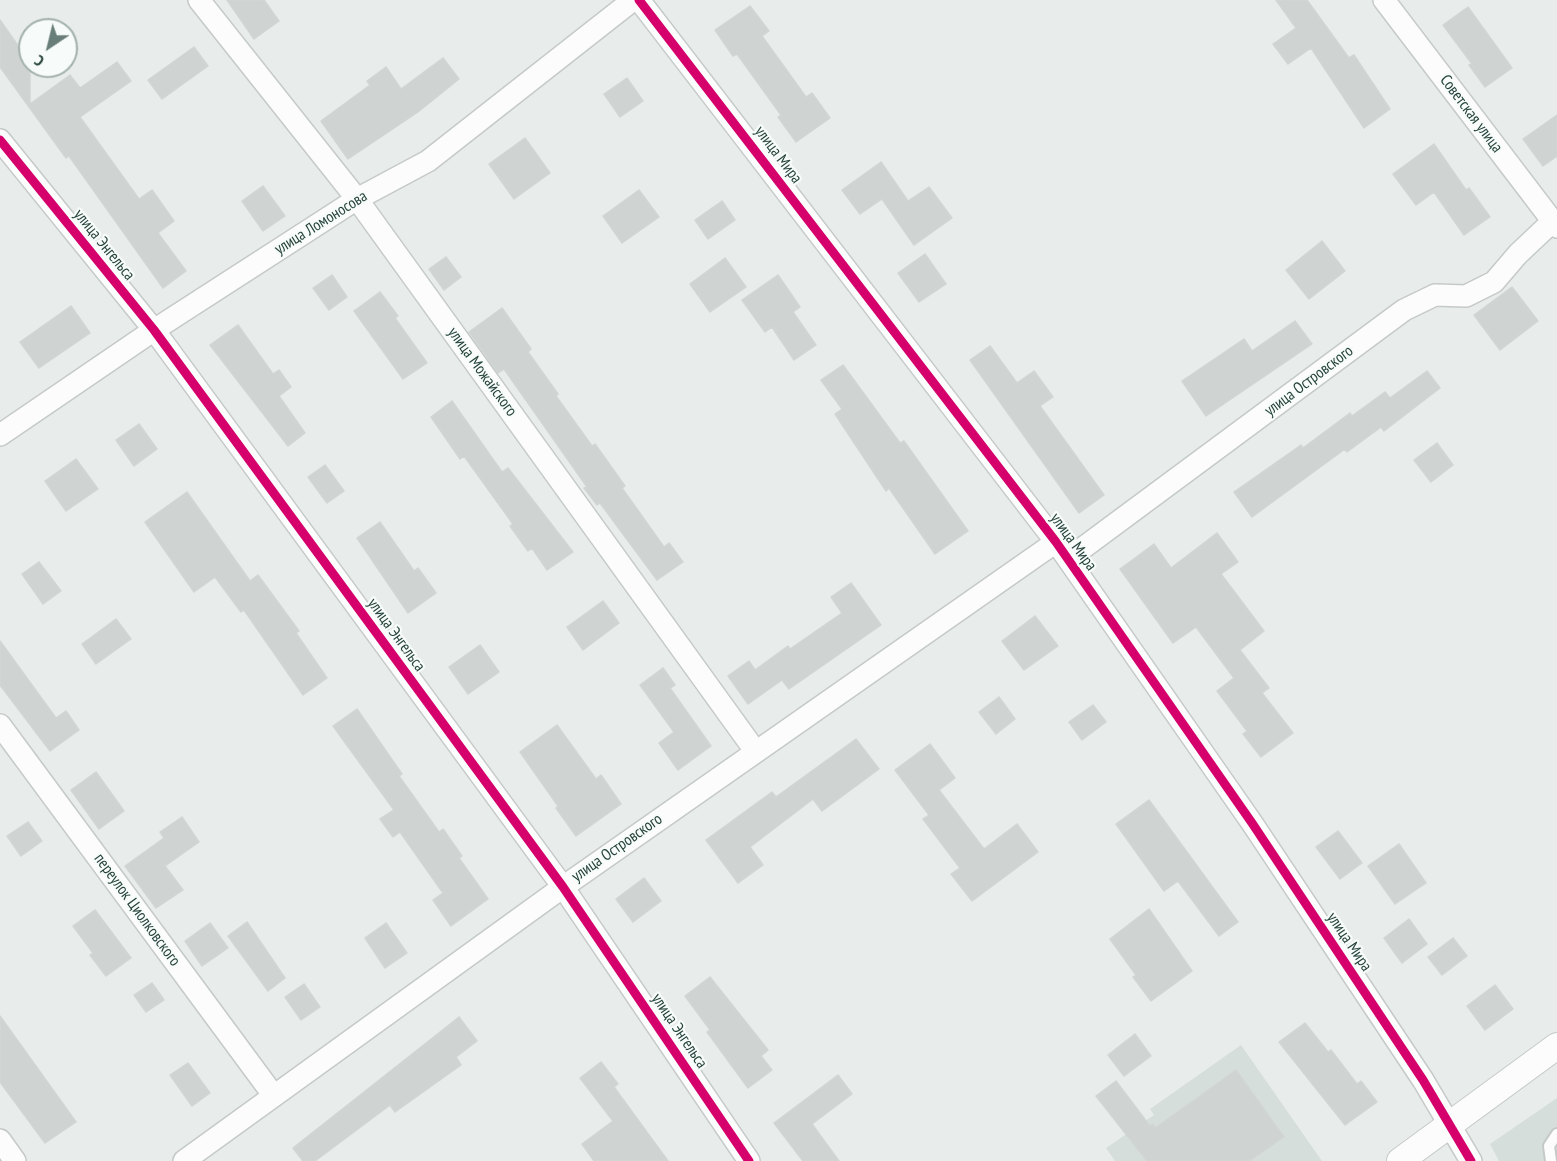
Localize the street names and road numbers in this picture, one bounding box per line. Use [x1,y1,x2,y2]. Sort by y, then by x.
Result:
street label: Советская улица [1436,71,1506,157]
street label: улица Мира [750,123,806,187]
street label: улица Ломоносова [271,187,371,259]
street label: улица Энгельса [69,206,139,284]
street label: улица Можайского [443,324,521,420]
street label: улица Островского [1261,341,1357,421]
street label: улица Мира [1046,509,1100,575]
street label: улица Энгельса [363,595,429,675]
street label: улица Островского [568,810,666,886]
street label: переулок Циолковского [90,850,184,970]
street label: улица Мира [1322,909,1376,975]
street label: улица Энгельса [647,990,711,1072]

